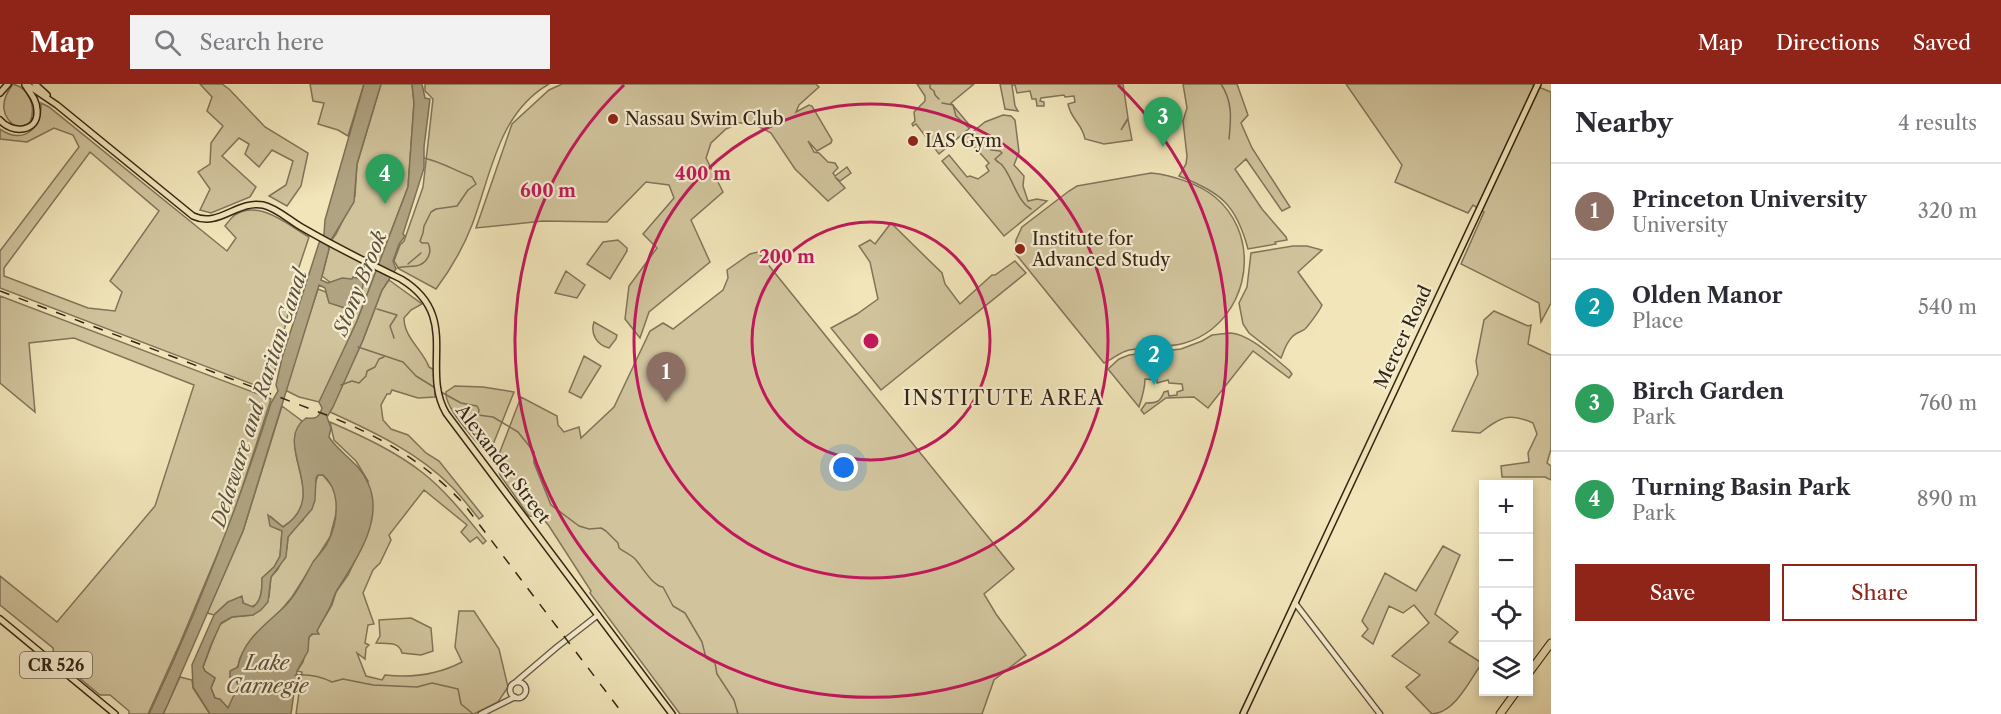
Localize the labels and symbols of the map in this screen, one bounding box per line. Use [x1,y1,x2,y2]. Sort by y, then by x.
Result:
pin: 3 [1144,98,1182,147]
place label: Nassau Swim Club [625,108,784,130]
marker: Nassau Swim Club [606,112,620,126]
place label: IAS Gym [925,130,1002,152]
marker: IAS Gym [906,134,920,148]
pin: 4 [366,154,404,204]
text: 400 m [675,163,731,185]
text: 600 m [520,180,576,202]
water label: Stony Brook [328,227,392,340]
place label: Institute for Advanced Study [1031,228,1171,271]
marker: Institute for Advanced Study [1013,242,1027,256]
text: 200 m [759,246,815,268]
water label: Delaware and Raritan Canal [205,263,313,532]
street label: Mercer Road [1370,282,1436,392]
centre of rings [861,331,881,351]
pin: 2 [1134,336,1174,385]
pin: 1 [646,352,686,402]
district label: INSTITUTE AREA [903,386,1105,410]
street label: Alexander Street [450,399,555,528]
your location [829,453,858,482]
water label: Lake Carnegie [226,651,310,698]
road number: CR 526 [20,652,92,678]

